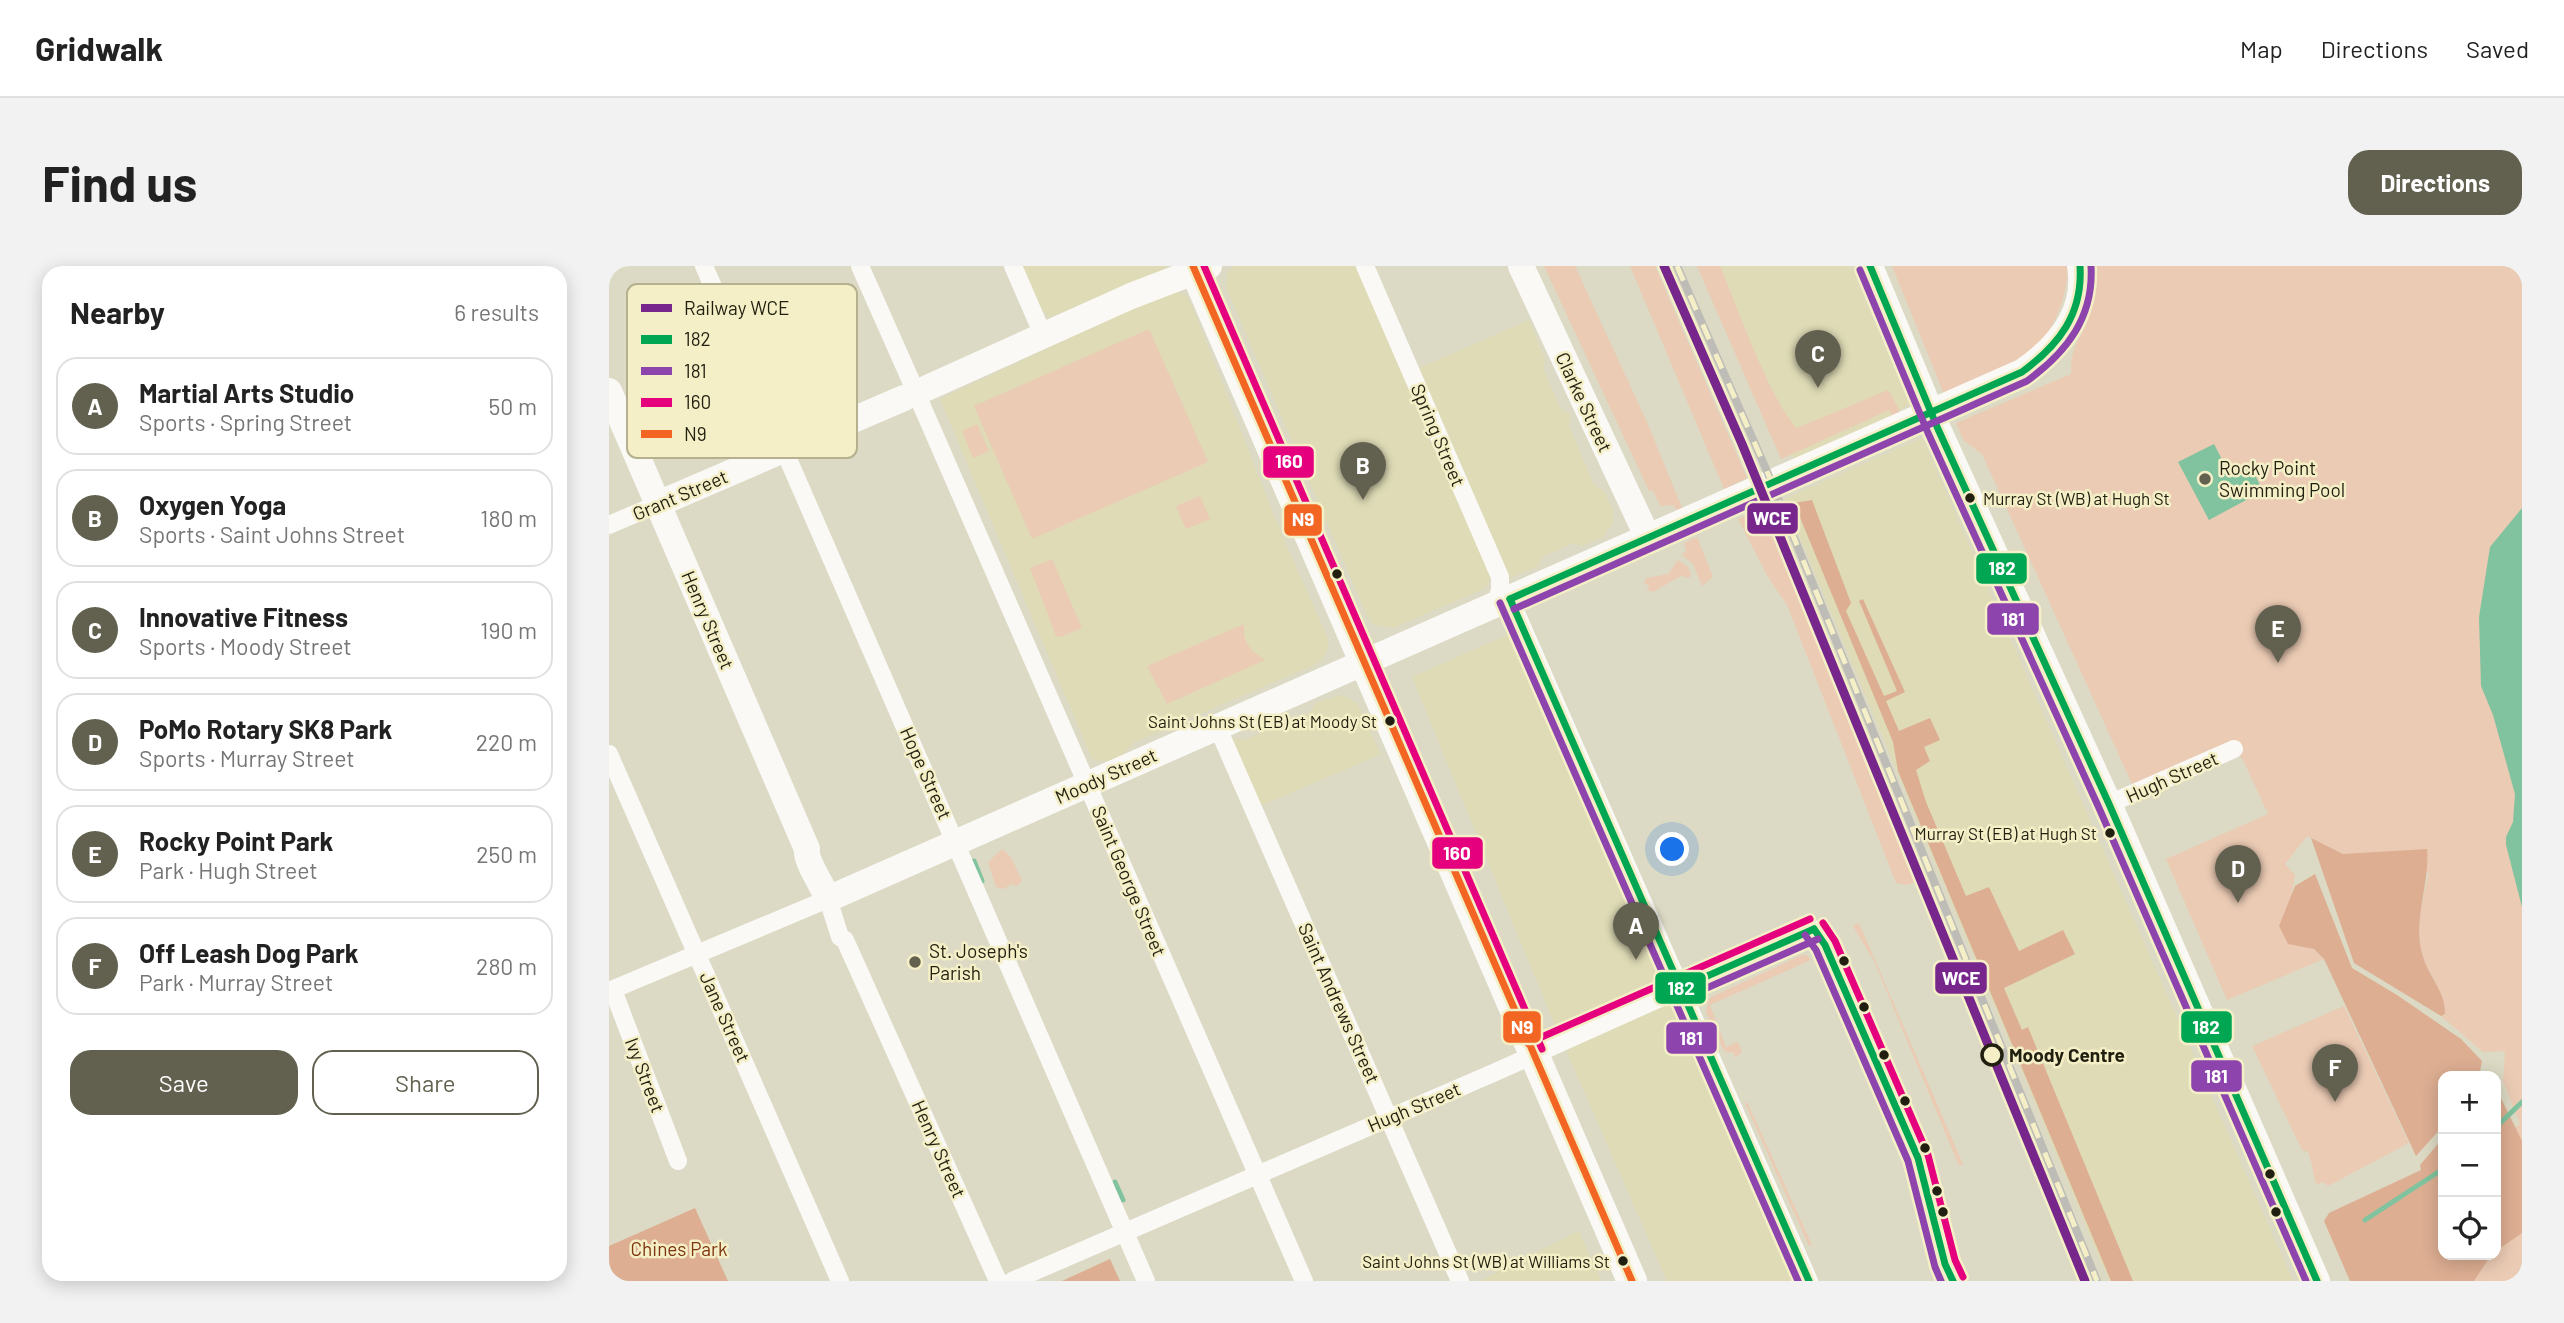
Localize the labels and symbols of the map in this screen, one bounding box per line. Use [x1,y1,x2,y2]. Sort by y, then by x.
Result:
legend [627,284,857,458]
text: Railway WCE [684,296,790,319]
text: 182 [684,327,711,350]
pin: C [1795,330,1841,388]
street label: Clarke Street [1551,348,1618,455]
text: 181 [684,359,707,382]
street label: Spring Street [1406,380,1470,490]
text: 160 [684,390,711,413]
text: N9 [684,422,707,445]
pin: B [1340,442,1386,500]
line badge: 160 [1262,445,1315,479]
text: 160 [1275,449,1303,472]
place label: Rocky Point Swimming Pool [2219,456,2345,501]
street label: Grant Street [629,464,731,525]
marker: Rocky Point Swimming Pool [2197,471,2213,487]
place label: Murray St (WB) at Hugh St [1983,488,2170,508]
marker: Murray St (WB) at Hugh St [1963,491,1977,505]
line badge: WCE [1746,502,1799,535]
line badge: N9 [1283,503,1323,537]
text: WCE [1753,506,1791,529]
text: N9 [1292,507,1314,530]
line badge: 182 [1975,552,2028,585]
text: 182 [1988,556,2016,579]
street label: Henry Street [677,567,739,672]
unlabelled marker [1330,567,1344,581]
line badge: 181 [1986,602,2040,636]
pin: E [2255,605,2301,663]
text: 181 [2001,607,2025,630]
place label: Saint Johns St (EB) at Moody St [1148,711,1377,731]
marker: Saint Johns St (EB) at Moody St [1383,714,1397,728]
street label: Hope Street [896,723,957,823]
street label: Moody Street [1051,743,1160,808]
street label: Hugh Street [2122,746,2222,807]
street label: Saint George Street [1087,802,1172,960]
place label: Murray St (EB) at Hugh St [1915,823,2097,843]
marker: Murray St (EB) at Hugh St [2103,826,2117,840]
your location [1655,832,1689,866]
line badge: 160 [1431,836,1484,870]
text: 160 [1443,841,1471,864]
pin: D [2215,845,2261,903]
pin: A [1613,902,1659,960]
street label: Saint Andrews Street [1294,919,1385,1087]
place label: St. Joseph's Parish [929,939,1028,984]
marker: St. Joseph's Parish [907,954,923,970]
unlabelled marker [1837,954,1851,968]
line badge: WCE [1934,961,1988,995]
text: WCE [1942,966,1980,989]
street label: Jane Street [695,968,756,1066]
line badge: 182 [1654,971,1707,1005]
text: 182 [1667,976,1695,999]
unlabelled marker [1857,1000,1871,1014]
line badge: N9 [1502,1010,1542,1044]
line badge: 182 [2180,1010,2233,1044]
text: N9 [1511,1015,1533,1038]
text: 182 [2192,1015,2220,1038]
line badge: 181 [1665,1021,1718,1055]
text: 181 [1679,1026,1703,1049]
street label: Ivy Street [621,1034,670,1116]
place label: Moody Centre [2009,1043,2125,1066]
marker: Moody Centre [1981,1044,2003,1066]
pin: F [2312,1044,2358,1102]
unlabelled marker [1877,1048,1891,1062]
line badge: 181 [2190,1059,2243,1093]
text: 181 [2204,1064,2228,1087]
street label: Hugh Street [1364,1077,1464,1136]
unlabelled marker [1898,1094,1912,1108]
street label: Henry Street [908,1096,971,1201]
unlabelled marker [1918,1141,1932,1155]
unlabelled marker [2263,1167,2277,1181]
unlabelled marker [1930,1184,1944,1198]
unlabelled marker [1936,1205,1950,1219]
unlabelled marker [2269,1205,2283,1219]
park label: Chines Park [631,1237,727,1260]
place label: Saint Johns St (WB) at Williams St [1362,1251,1610,1271]
marker: Saint Johns St (WB) at Williams St [1616,1254,1630,1268]

